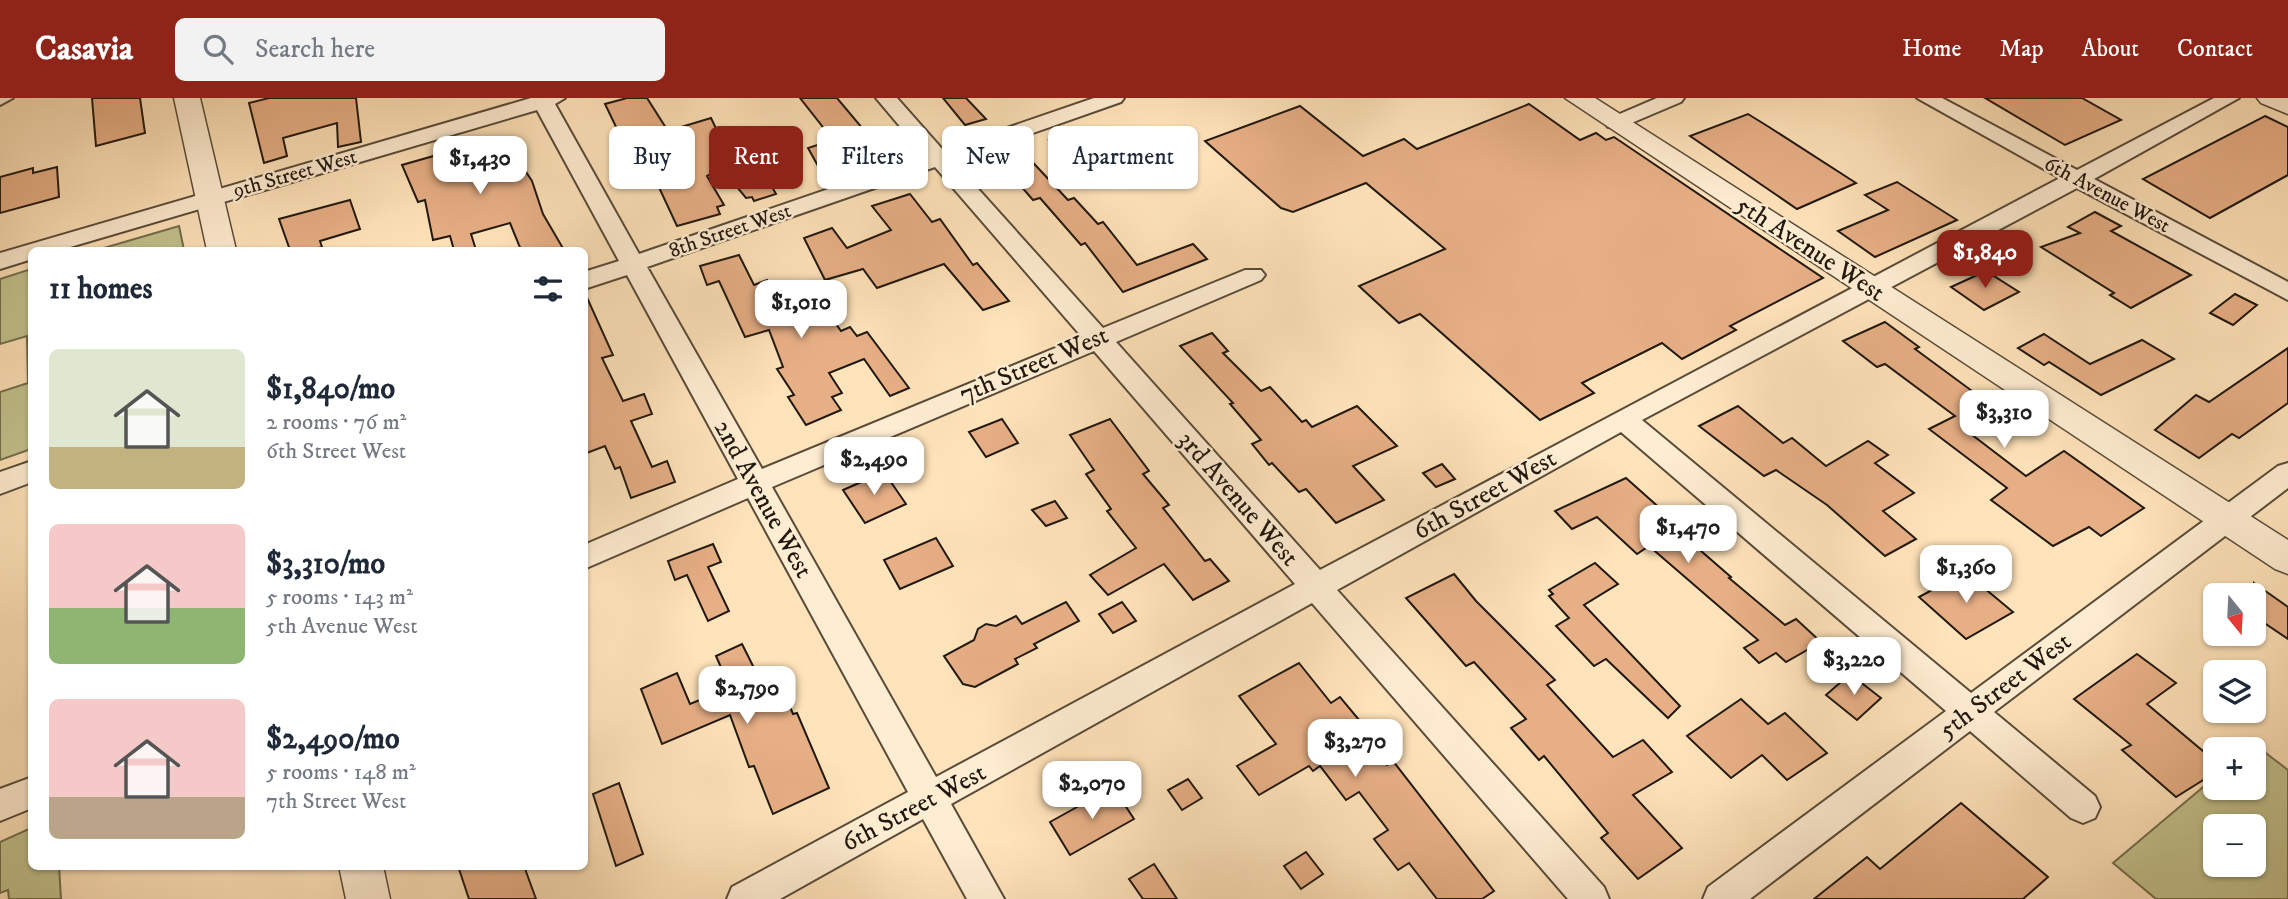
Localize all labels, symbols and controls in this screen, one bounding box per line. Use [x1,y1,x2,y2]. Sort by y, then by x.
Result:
search box [175,18,665,81]
text: Casavia [35,29,133,70]
icon: search [199,30,237,68]
text: Search here [255,33,375,66]
text: Home [1902,34,1961,64]
text: Map [1999,34,2044,64]
text: About [2082,34,2139,64]
text: Contact [2177,34,2253,64]
chip: Buy [609,126,695,189]
chip: Rent [709,126,803,189]
chip: Filters [817,126,928,189]
chip: New [942,126,1034,189]
chip: Apartment [1048,126,1198,189]
pin: $1,430 [423,136,537,196]
street label: 9th Street West [229,144,360,204]
text: $1,430 [449,144,511,173]
street label: 6th Avenue West [2040,151,2175,239]
street label: 5th Avenue West [1729,188,1891,310]
street label: 8th Street West [665,198,795,264]
pin: $1,840 [1928,230,2042,290]
text: $1,840 [1953,238,2017,267]
icon: filters [529,270,567,308]
text: 11 homes [49,271,153,308]
pin: $1,010 [744,280,858,340]
text: $1,010 [771,288,831,317]
street label: 7th Street West [955,319,1113,411]
text: $1,840/mo [266,371,395,408]
icon: home [105,377,189,461]
pin: $3,310 [1947,390,2061,450]
text: $3,310 [1976,398,2032,427]
text: 2 rooms · 76 m² [266,408,406,437]
street label: 2nd Avenue West [706,414,820,584]
street label: 3rd Avenue West [1170,425,1306,573]
text: 6th Street West [266,437,406,466]
pin: $2,490 [817,438,931,497]
street label: 6th Street West [1408,442,1562,548]
text: $2,490 [840,445,908,474]
pin: $1,470 [1631,505,1745,565]
text: $1,470 [1656,513,1720,542]
text: $3,310/mo [266,546,385,583]
pin: $1,360 [1909,546,2023,605]
icon: home [105,552,189,636]
text: $1,360 [1936,553,1996,582]
text: 5 rooms · 143 m² [266,583,413,612]
north arrow [2203,583,2266,646]
map controls [2203,583,2266,877]
text: 5th Avenue West [266,612,418,641]
street label: 5th Street West [1932,625,2078,747]
pin: $3,220 [1797,638,1911,697]
text: $3,220 [1823,645,1885,674]
button: layers [2203,660,2266,723]
pin: $2,790 [690,666,804,726]
text: $2,790 [715,674,779,703]
pin: $3,270 [1298,720,1412,779]
text: $2,490/mo [266,721,400,758]
icon: home [105,727,189,811]
text: $3,270 [1324,727,1386,756]
button: + [2203,737,2266,800]
street label: 6th Street West [836,756,992,860]
text: 5 rooms · 148 m² [266,758,416,787]
pin: $2,070 [1035,762,1149,821]
text: $2,070 [1058,769,1126,798]
text: 7th Street West [266,787,406,816]
button: − [2203,814,2266,877]

